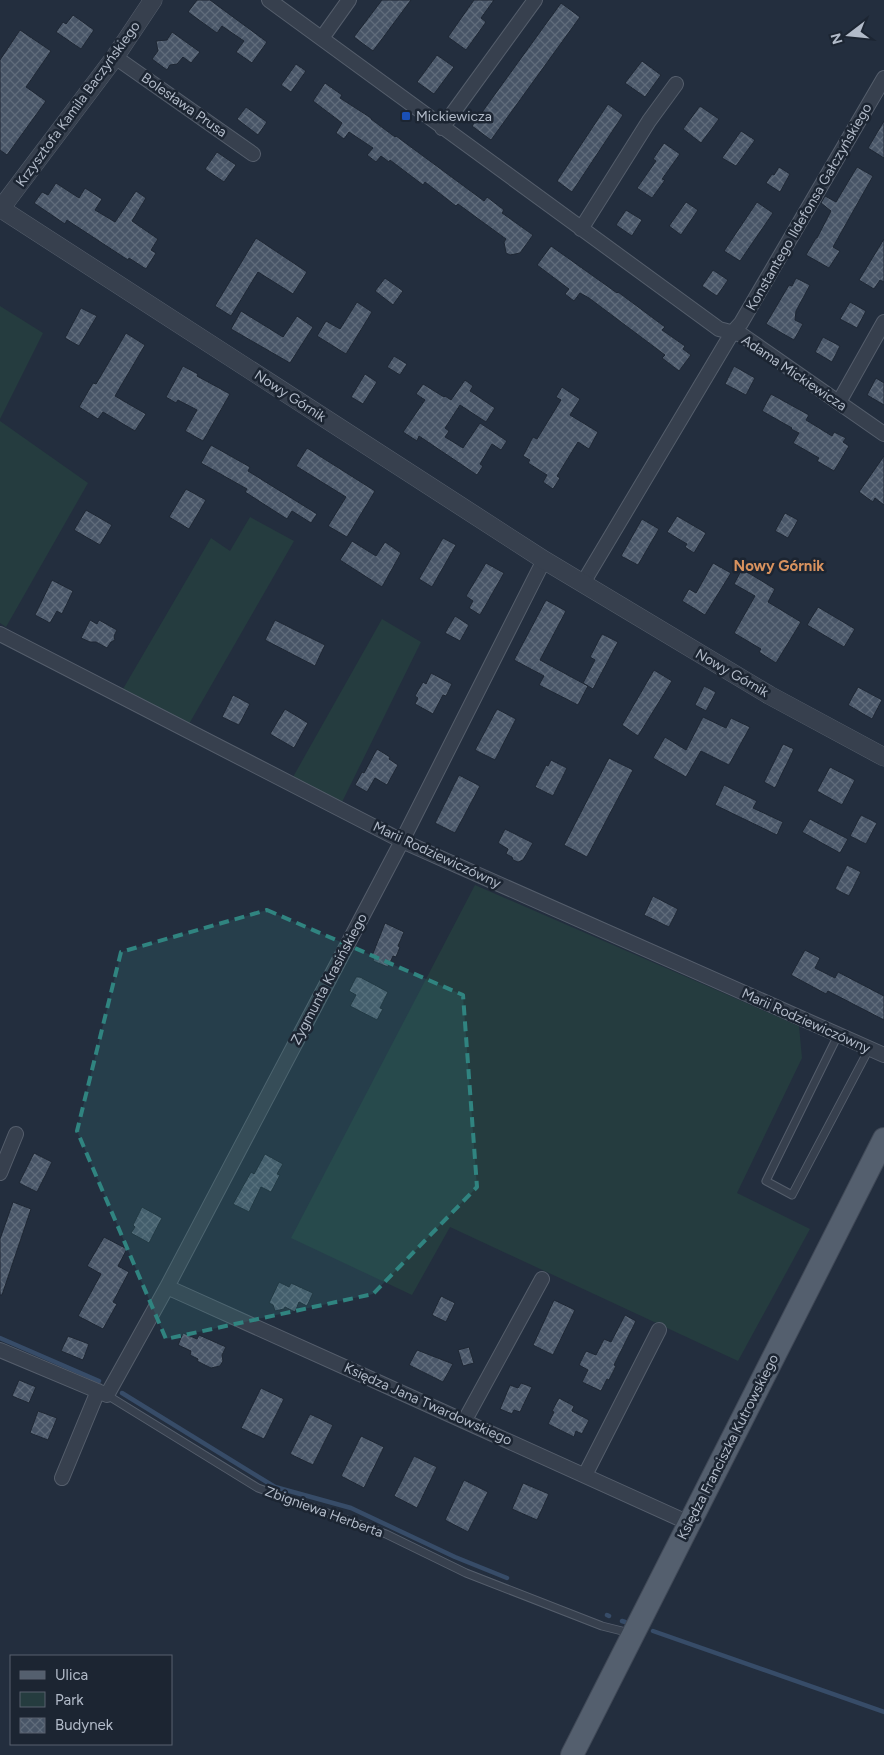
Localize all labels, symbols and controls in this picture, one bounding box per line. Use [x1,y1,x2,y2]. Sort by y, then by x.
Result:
north arrow [824,10,874,60]
street label: Krzysztofa Kamila Baczyńskiego [12,18,144,190]
text: N [827,31,847,46]
street label: Bolesława Prusa [138,69,230,141]
street label: Konstantego Ildefonsa Gałczyńskiego [742,100,876,314]
place label: Mickiewicza [416,108,492,125]
marker: Mickiewicza [400,110,412,122]
street label: Adama Mickiewicza [738,332,850,414]
street label: Nowy Górnik [251,367,329,426]
district label: Nowy Górnik [734,557,824,575]
street label: Nowy Górnik [692,645,772,701]
street label: Marii Rodziewiczówny [370,818,504,892]
street label: Zygmunta Krasińskiego [287,910,371,1048]
street label: Marii Rodziewiczówny [739,985,874,1057]
street label: Księdza Franciszka Kutrowskiego [674,1351,782,1543]
street label: Księdza Jana Twardowskiego [341,1359,515,1449]
street label: Zbigniewa Herberta [263,1483,385,1541]
legend [10,1655,172,1745]
text: Ulica [55,1666,88,1684]
text: Park [55,1691,84,1709]
text: Budynek [55,1716,114,1734]

